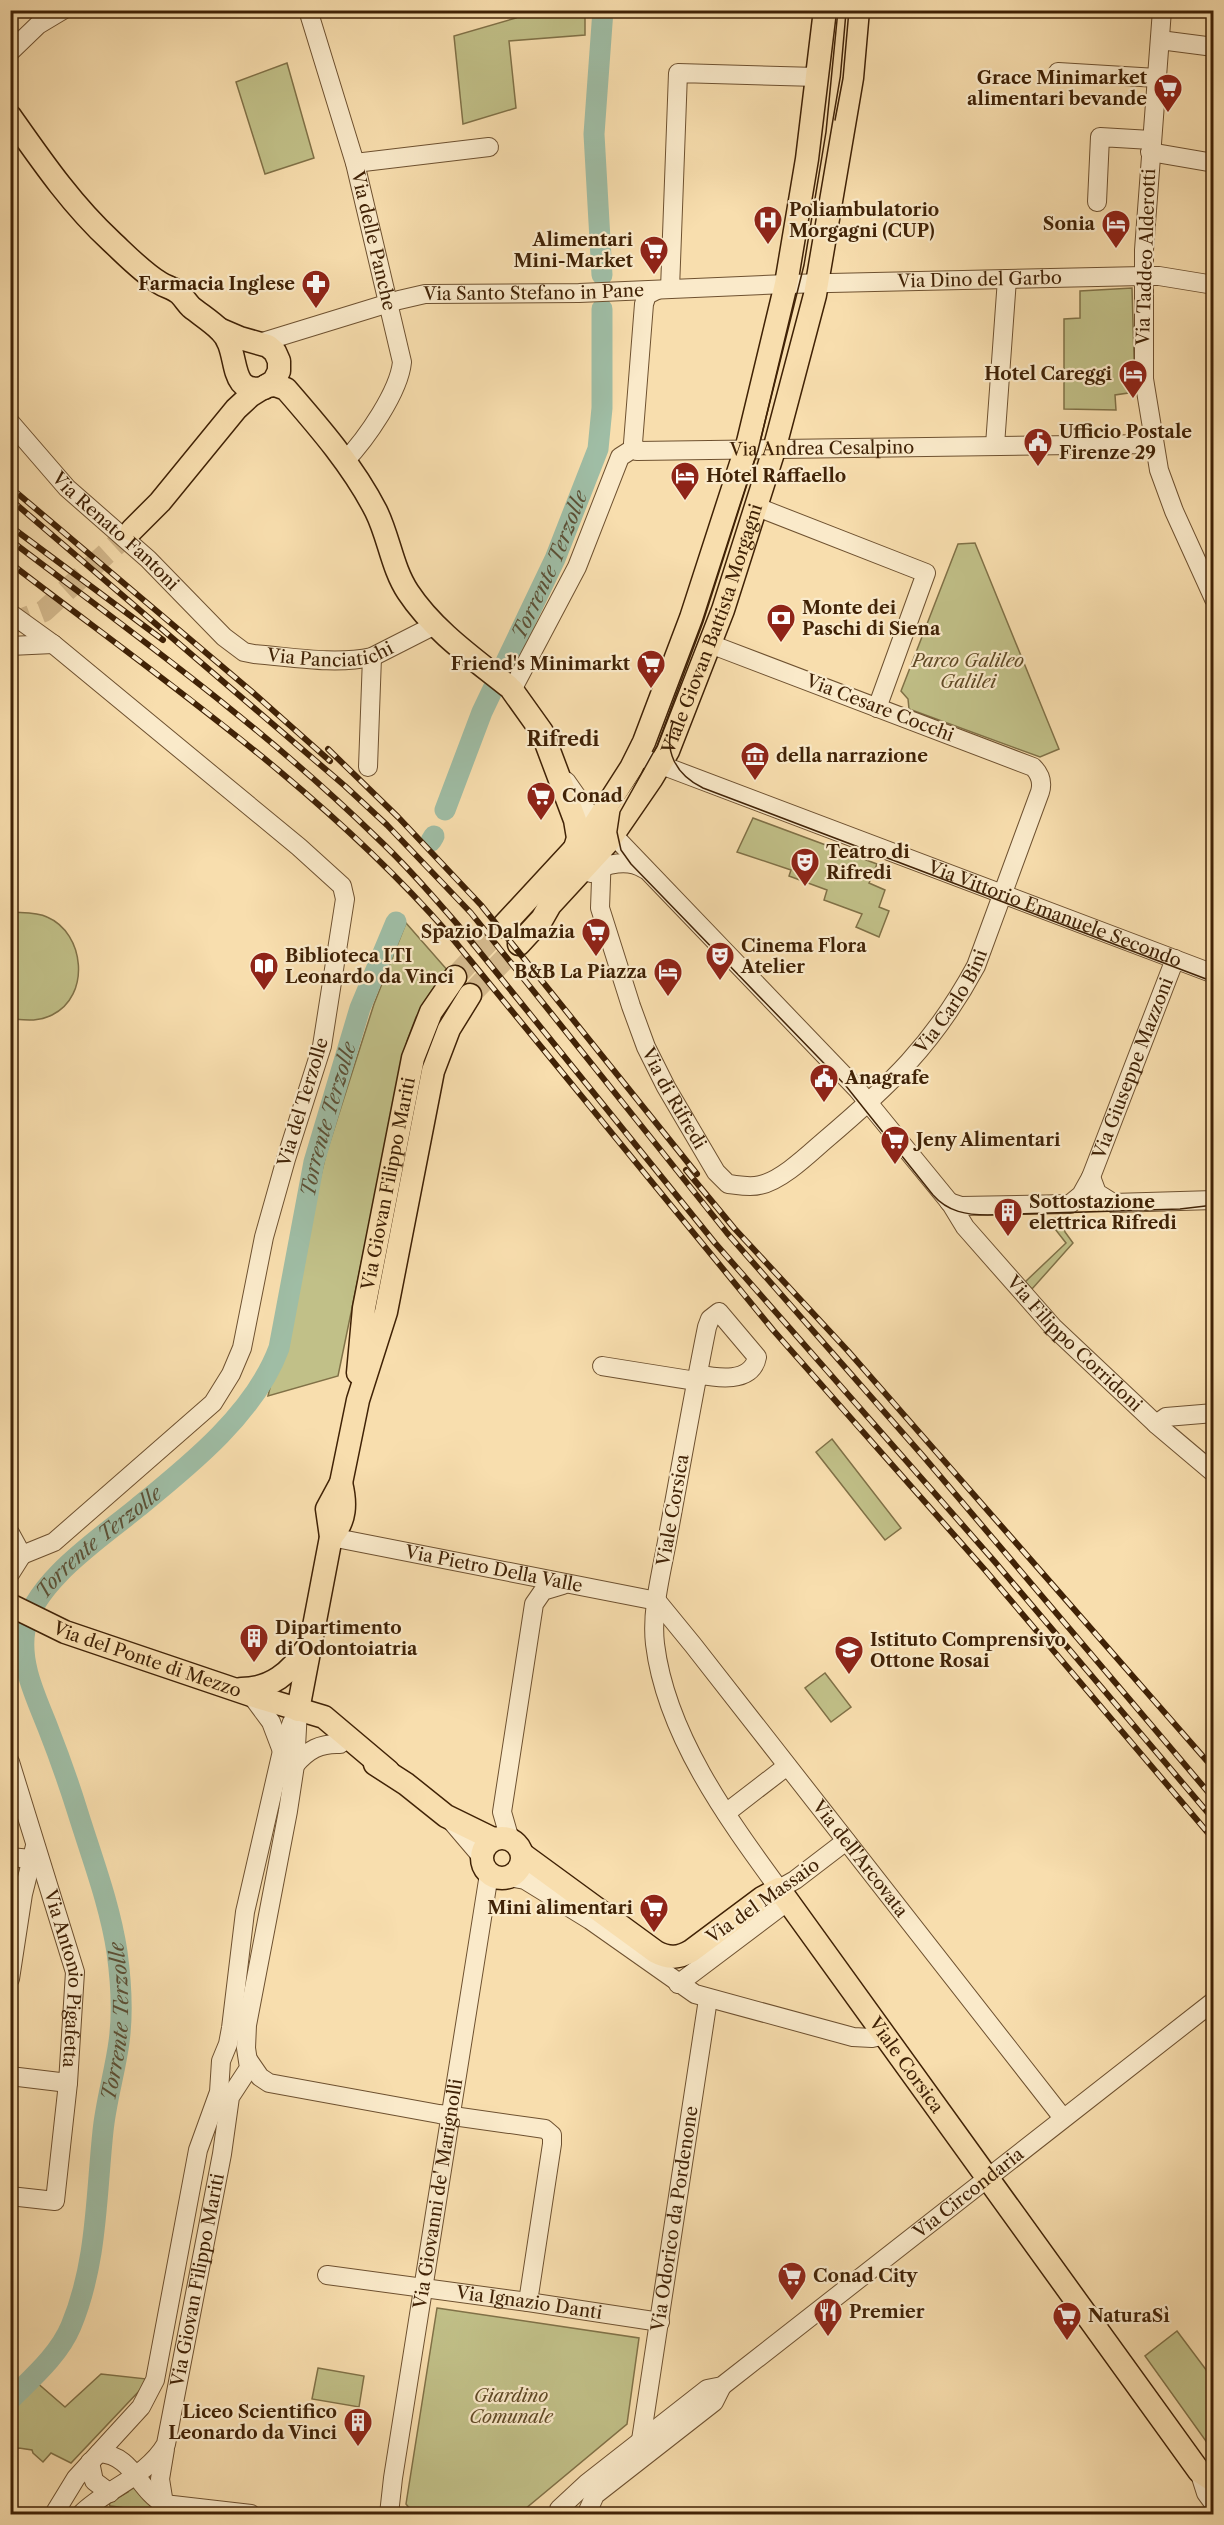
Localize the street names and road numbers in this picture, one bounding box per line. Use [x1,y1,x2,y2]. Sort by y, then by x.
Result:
street label: Via delle Panche [346,168,400,313]
street label: Via Taddeo Alderotti [1132,168,1160,347]
street label: Via Dino del Garbo [896,267,1062,293]
street label: Via Santo Stefano in Pane [422,279,645,305]
street label: Via Andrea Cesalpino [729,436,914,461]
street label: Via Renato Fantoni [47,467,184,595]
street label: Viale Giovan Battista Morgagni [657,501,767,757]
street label: Via Panciatichi [265,637,397,671]
street label: Via Cesare Cocchi [802,669,958,747]
street label: Via Vittorio Emanuele Secondo [924,856,1185,972]
street label: Via Carlo Bini [909,946,992,1059]
street label: Via Giuseppe Mazzoni [1088,974,1178,1163]
street label: Via del Terzolle [273,1035,333,1170]
street label: Via di Rifredi [637,1043,711,1153]
street label: Via Giovan Filippo Mariti [357,1075,420,1293]
street label: Via Filippo Corridoni [1001,1271,1147,1417]
street label: Viale Corsica [652,1452,694,1569]
street label: Via Pietro Della Valle [402,1541,584,1597]
street label: Via del Ponte di Mezzo [48,1616,244,1702]
street label: Via dell'Arcovata [807,1795,913,1922]
street label: Via del Massaio [701,1854,824,1949]
street label: Via Antonio Pigafetta [39,1886,86,2069]
street label: Viale Corsica [864,2012,948,2118]
street label: Via Giovanni de' Marignolli [409,2077,467,2311]
street label: Via Odorico da Pordenone [647,2104,703,2334]
street label: Via Circondaria [908,2143,1029,2244]
street label: Via Giovan Filippo Mariti [166,2171,229,2389]
street label: Via Ignazio Danti [454,2281,604,2324]

